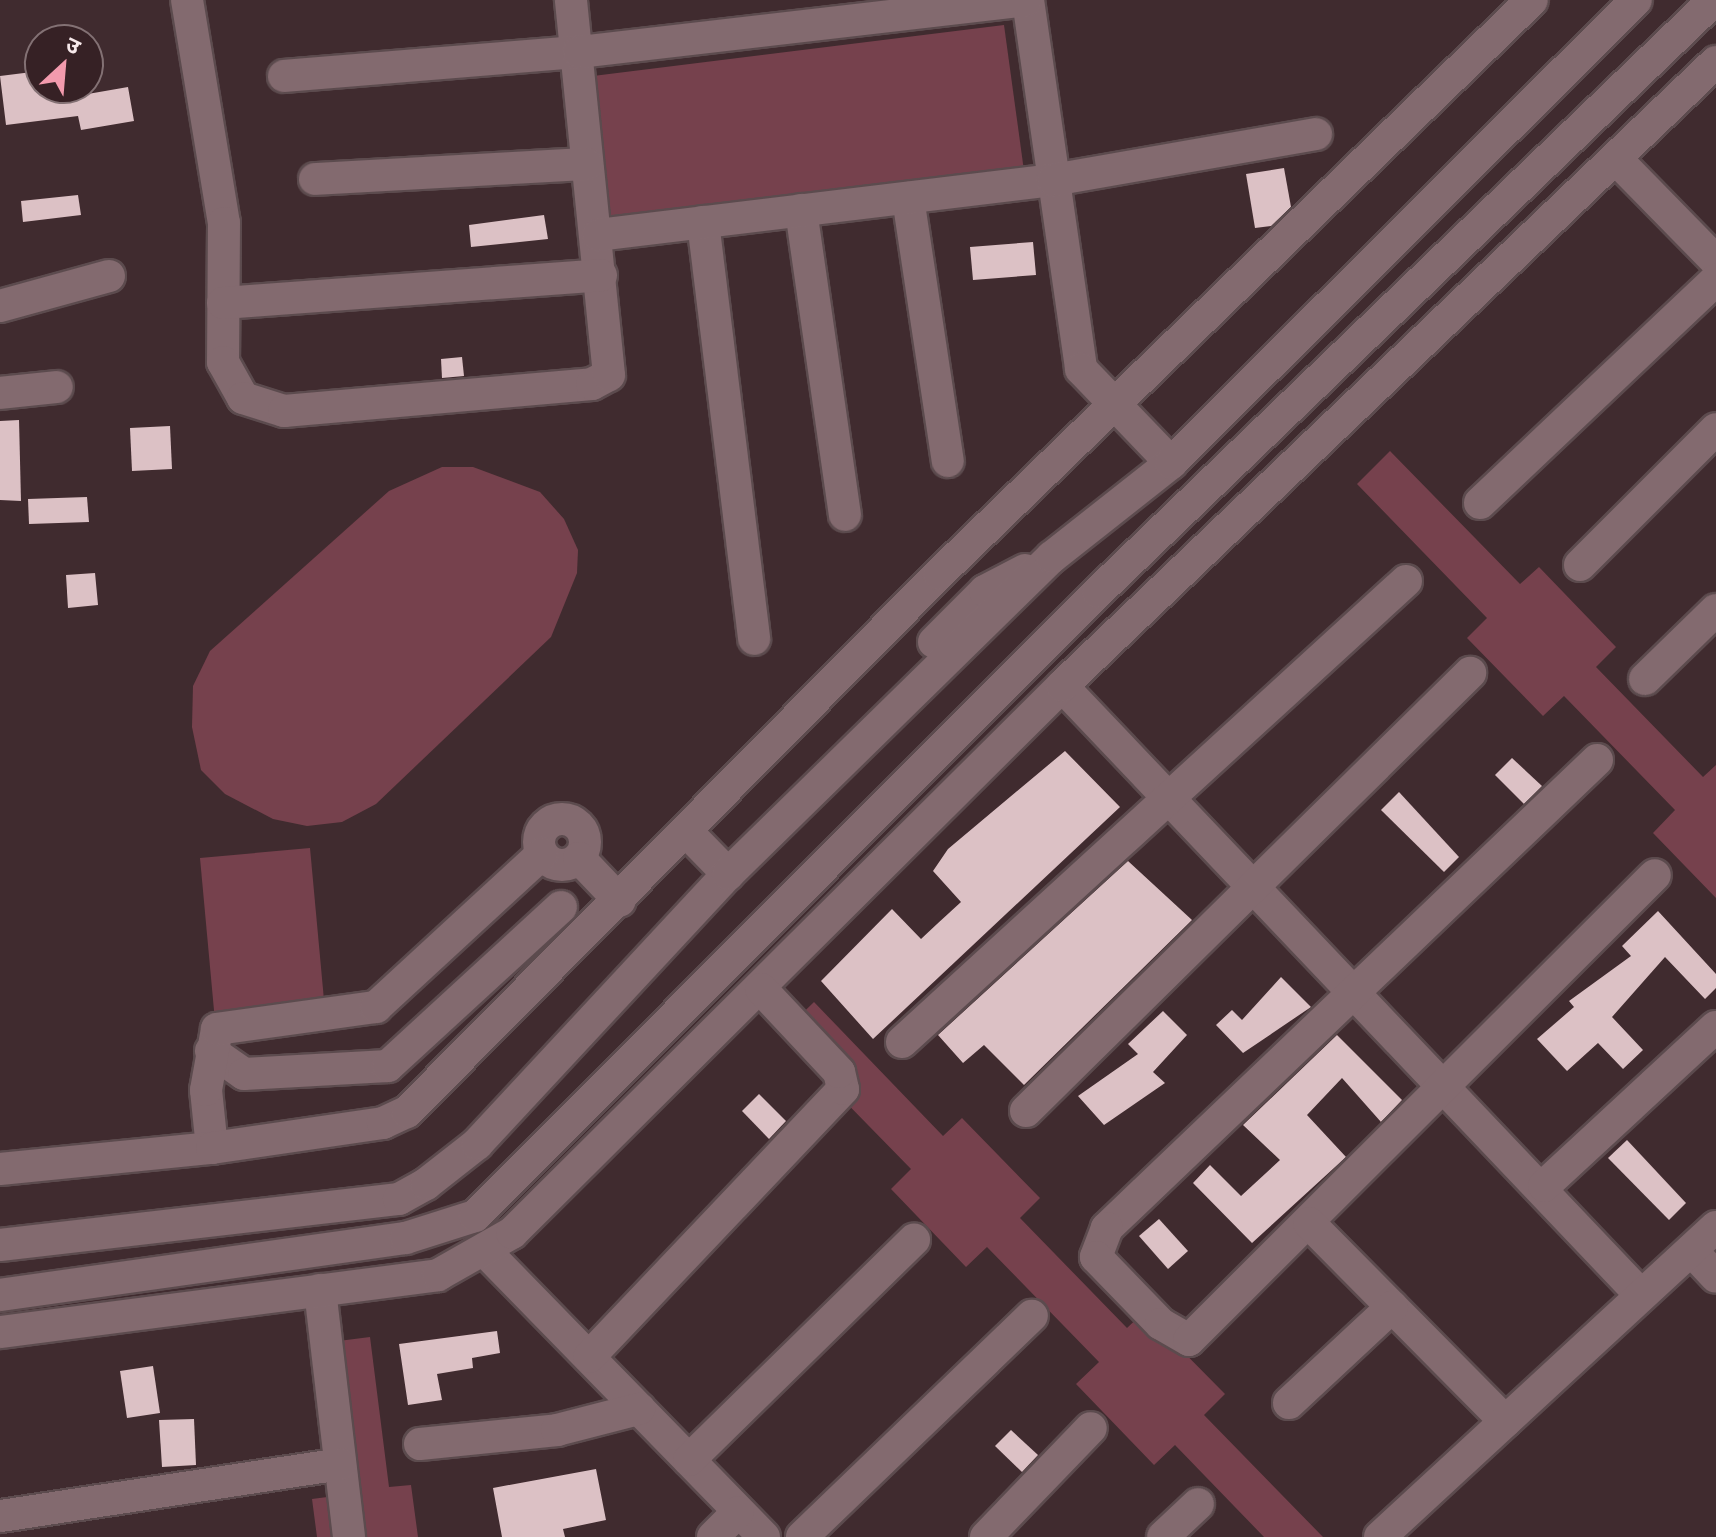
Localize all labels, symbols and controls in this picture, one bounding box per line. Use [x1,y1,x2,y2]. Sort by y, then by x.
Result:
north arrow [24,24,104,104]
text: उ [61,28,86,61]

